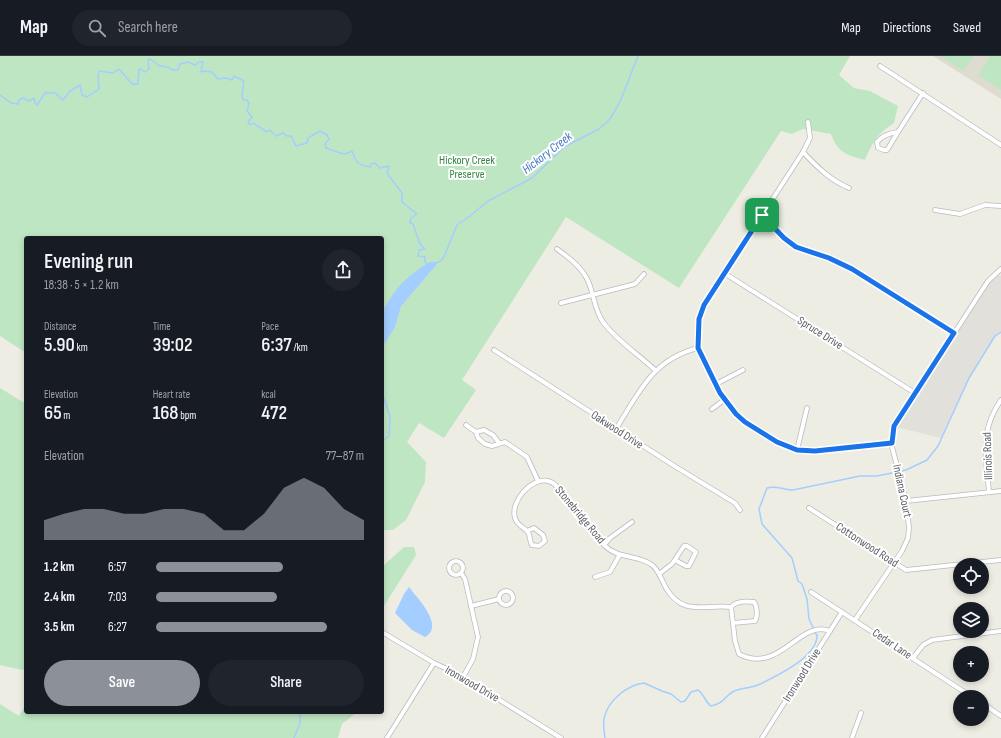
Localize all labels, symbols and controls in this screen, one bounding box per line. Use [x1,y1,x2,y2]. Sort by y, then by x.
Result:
search box [72,10,352,46]
text: Map [20,16,48,39]
icon: search [86,17,108,39]
text: Search here [118,18,178,37]
text: Map [841,19,861,36]
text: Directions [883,19,931,36]
text: Saved [953,19,981,36]
water label: Hickory Creek [519,128,576,178]
park label: Hickory Creek Preserve [439,153,495,182]
pin [745,198,779,232]
icon: arrive [751,204,773,226]
text: Evening run [44,248,133,275]
button: share [322,249,364,291]
text: 18:38 · 5 × 1.2 km [44,277,119,293]
street label: Spruce Drive [794,313,846,353]
text: Distance [44,320,76,333]
text: Time [153,320,171,333]
text: Pace [261,320,279,333]
text: 5.90 [44,333,75,357]
text: 39:02 [153,333,193,357]
text: 6:37 [261,333,292,357]
text: km [75,341,88,354]
text: /km [292,341,308,354]
text: Elevation [44,388,78,401]
text: Heart rate [153,388,190,401]
text: kcal [261,388,276,401]
text: 65 [44,401,62,425]
text: 168 [153,401,178,425]
text: 472 [261,401,287,425]
street label: Oakwood Drive [588,407,646,453]
text: m [62,409,70,422]
text: bpm [178,409,196,422]
street label: Illinois Road [980,432,996,480]
text: Elevation [44,448,84,464]
text: 77–87 m [326,448,364,464]
street label: Indiana Court [889,463,915,519]
street label: Stonebridge Road [552,483,608,547]
street label: Cottonwood Road [833,519,901,571]
map controls [953,558,989,726]
button: locate [953,558,989,594]
text: 1.2 km [44,559,74,575]
text: 6:57 [108,559,127,575]
text: 2.4 km [44,589,75,605]
text: 7:03 [108,589,127,605]
button: layers [953,602,989,638]
text: 3.5 km [44,619,75,635]
text: 6:27 [108,619,127,635]
street label: Cedar Lane [869,625,915,663]
street label: Ironwood Drive [780,645,824,705]
button: + [953,646,989,682]
button: Save [44,660,200,706]
button: Share [208,660,364,706]
street label: Ironwood Drive [442,662,502,706]
button: − [953,690,989,726]

